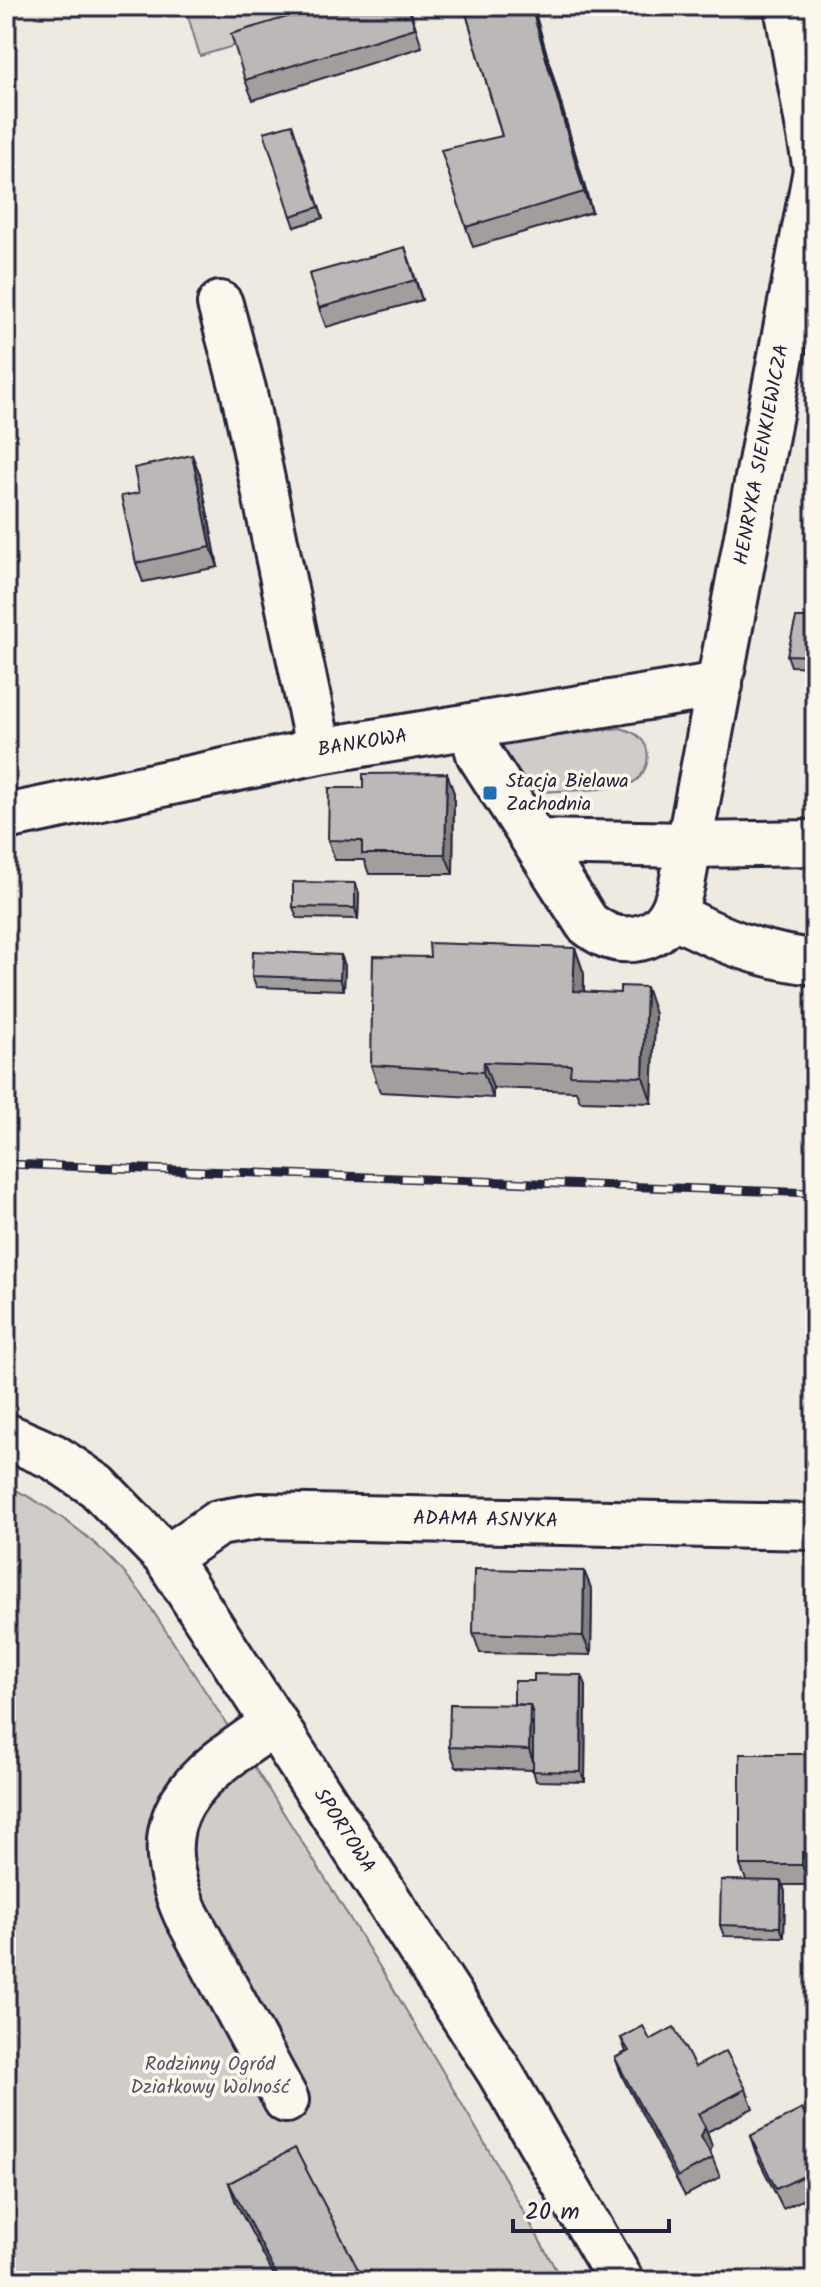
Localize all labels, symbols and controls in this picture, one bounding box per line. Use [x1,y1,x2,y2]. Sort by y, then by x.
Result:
street label: HENRYKA SIENKIEWICZA [726,342,799,568]
street label: BANKOWA [315,721,410,767]
place label: Stacja Bielawa Zachodnia [506,766,629,821]
marker: Stacja Bielawa Zachodnia [481,784,499,802]
street label: ADAMA ASNYKA [413,1503,558,1538]
street label: SPORTOWA [304,1782,383,1880]
park label: Rodzinny Ogród Działkowy Wolność [130,2049,291,2104]
scale bar [513,2183,669,2233]
text: 20 m [525,2193,580,2232]

